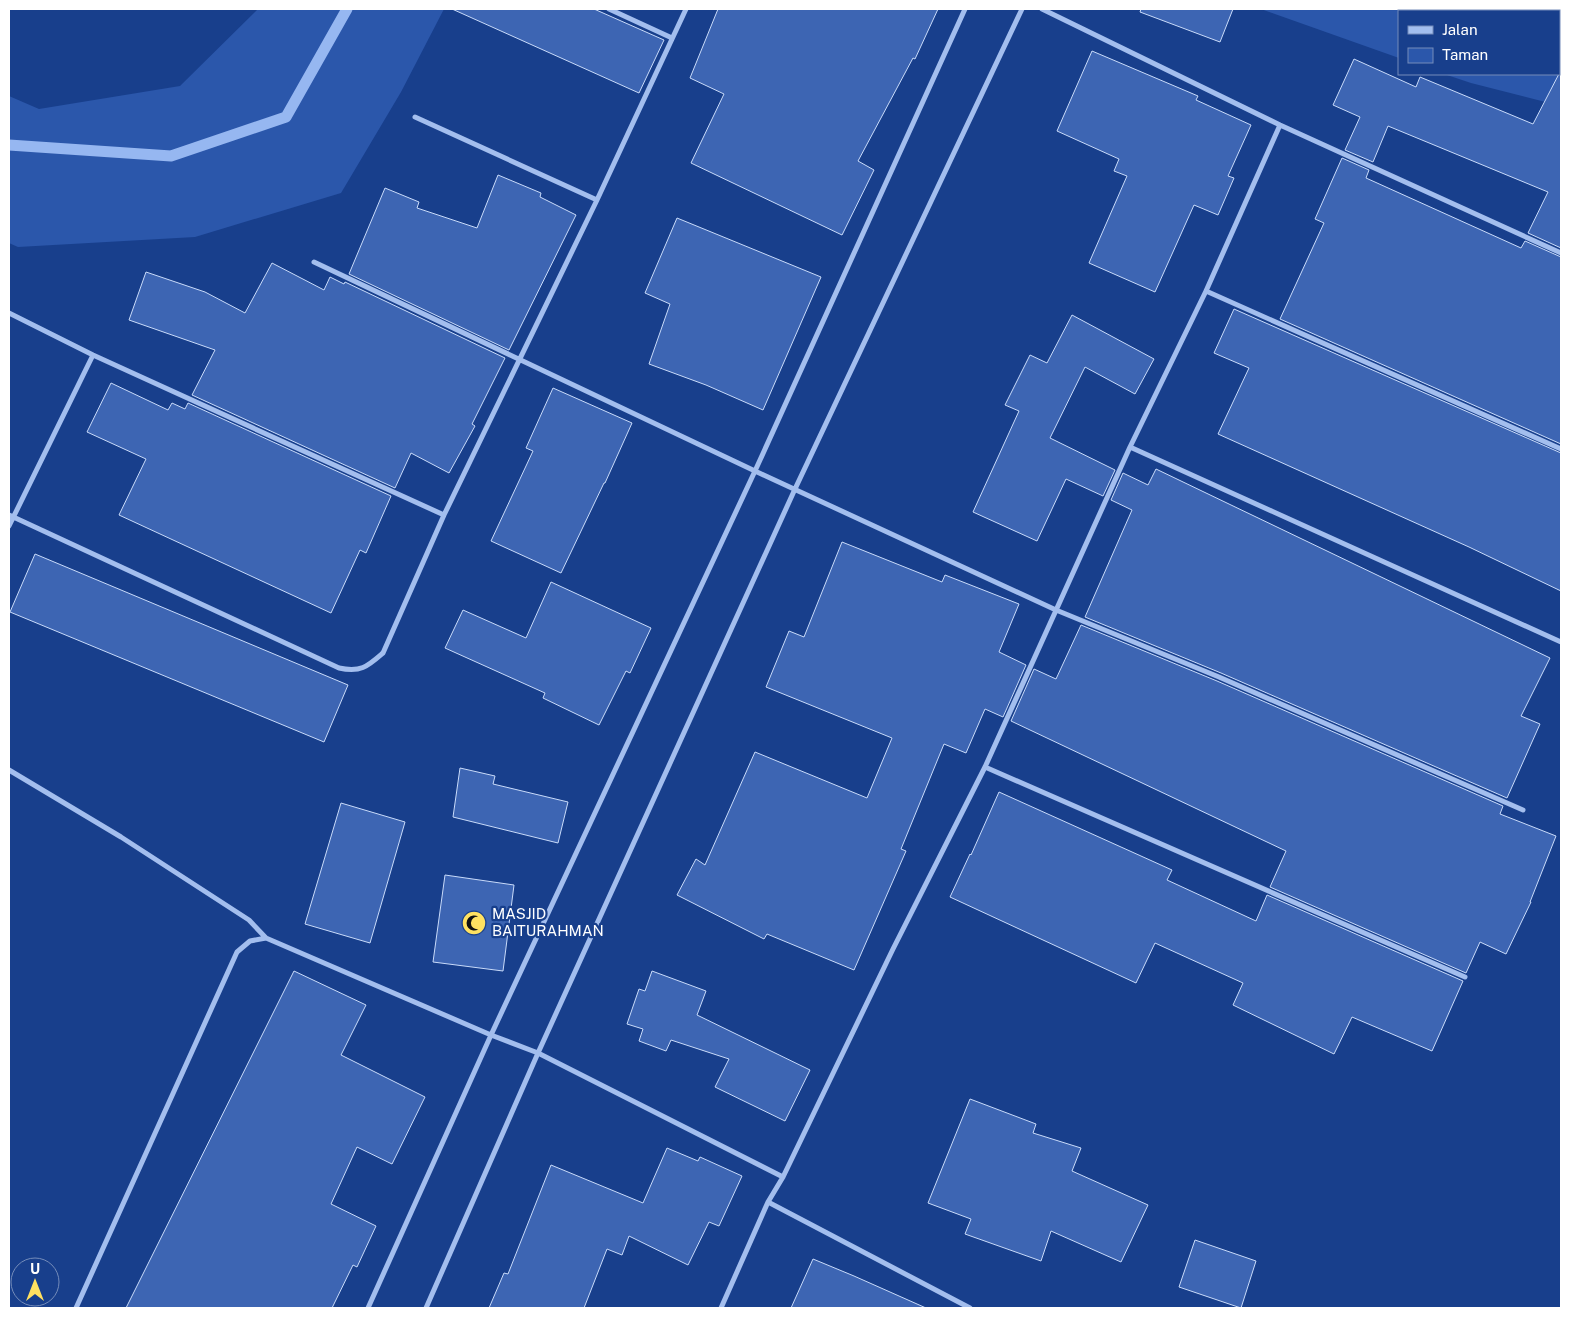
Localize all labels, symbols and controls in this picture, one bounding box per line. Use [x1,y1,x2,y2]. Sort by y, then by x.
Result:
legend [1398,10,1560,75]
text: Jalan [1442,21,1478,38]
text: Taman [1442,46,1488,63]
place label: MASJID BAITURAHMAN [492,905,604,939]
mosque icon: MASJID BAITURAHMAN [461,910,487,936]
north arrow [10,1257,60,1307]
text: U [30,1261,40,1277]

